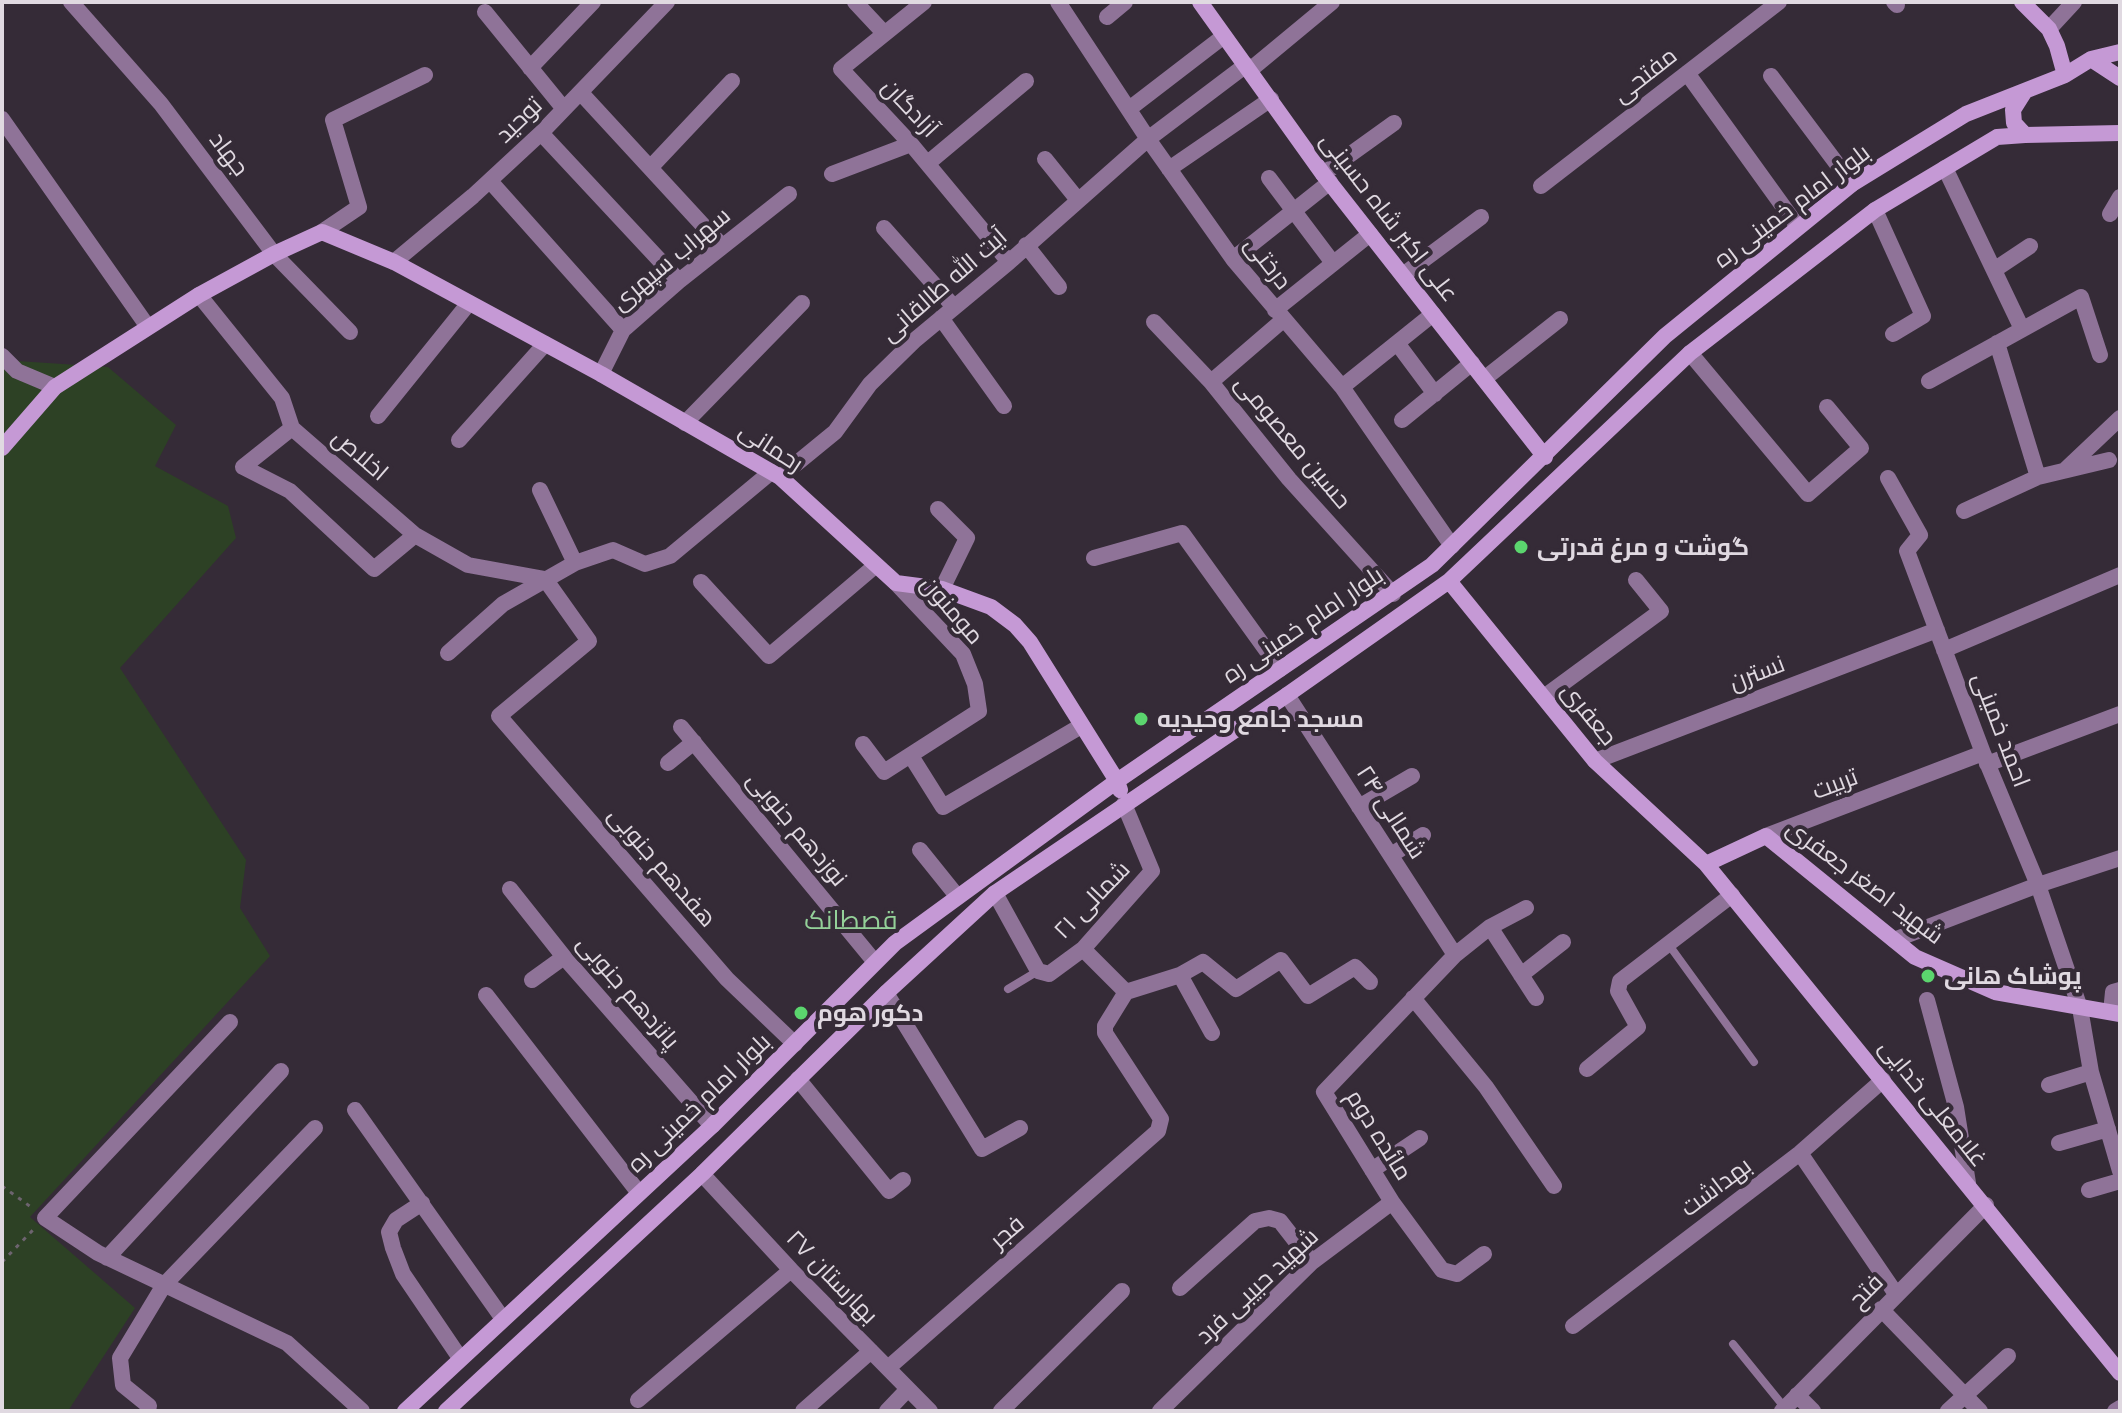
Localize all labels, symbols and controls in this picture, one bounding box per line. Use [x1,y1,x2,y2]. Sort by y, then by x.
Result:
street label: مفتحی [1607,41,1683,109]
street label: آزادگان [876,73,944,143]
street label: توحید [490,91,548,149]
street label: جهاد [203,126,255,182]
street label: علی اکبر شاه حسینی [1314,127,1464,307]
street label: بلوار امام خمینی ره [1708,138,1876,274]
street label: سهراب سپهری [606,201,736,317]
street label: آیت الله طالقانی [875,222,1013,348]
street label: درختی [1238,231,1298,295]
street label: حسین معصومی [1229,369,1357,515]
street label: رحمانی [734,416,808,478]
street label: اخلاص [326,423,394,487]
place label: گوشت و مرغ قدرتی [1537,533,1749,561]
marker: گوشت و مرغ قدرتی [1512,538,1530,556]
street label: بلوار امام خمینی ره [1217,561,1389,689]
street label: مومنون [914,570,990,650]
street label: نسترن [1725,649,1789,697]
street label: احمد خمینی [1966,669,2036,791]
street label: جعفری [1555,677,1623,751]
place label: مسجد جامع وحیدیه [1157,705,1364,733]
marker: مسجد جامع وحیدیه [1132,710,1150,728]
street label: ۲۴ شمالی [1350,760,1432,864]
street label: تربیت [1808,762,1862,806]
street label: نوزدهم جنوبی [741,766,853,892]
street label: هفدهم جنوبی [602,801,722,933]
street label: شهید اصغر جعفری [1781,814,1949,950]
street label: ۲۱ شمالی [1048,855,1136,945]
district label: قصطانک [804,905,898,937]
street label: پانزدهم جنوبی [571,929,685,1055]
place label: پوشاک هانی [1944,962,2081,990]
marker: پوشاک هانی [1919,967,1937,985]
place label: دکور هوم [817,999,923,1027]
marker: دکور هوم [792,1004,810,1022]
street label: بلوار امام خمینی ره [621,1027,777,1179]
street label: غلامعلی خدایی [1873,1033,1993,1173]
street label: مائده دوم [1340,1084,1418,1186]
street label: بهداشت [1675,1151,1757,1223]
street label: فجر [984,1209,1030,1255]
street label: شهید حبیبی فرد [1190,1222,1324,1350]
street label: بهارستان ۲۷ [780,1224,884,1330]
street label: فتح [1843,1268,1889,1314]

